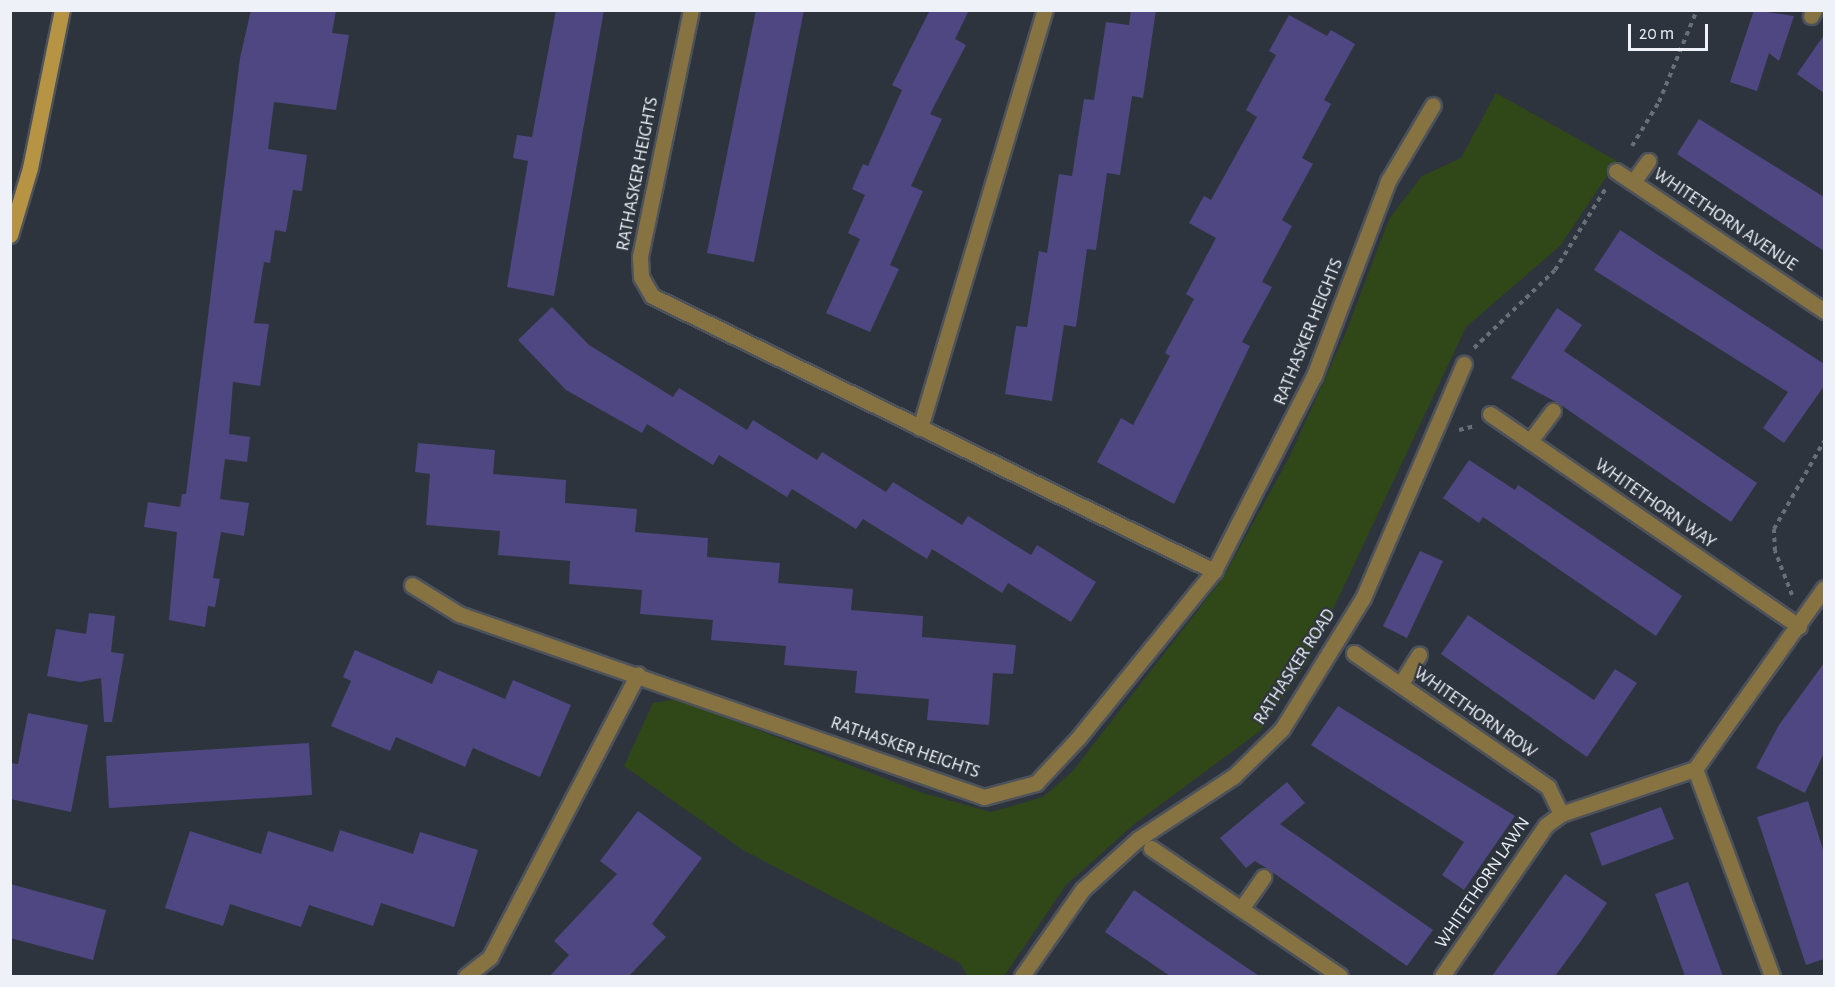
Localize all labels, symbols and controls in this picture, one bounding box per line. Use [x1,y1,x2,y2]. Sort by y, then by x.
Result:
scale bar [1631,12,1710,50]
text: 20 m [1639,25,1674,43]
street label: RATHASKER HEIGHTS [612,95,664,253]
street label: WHITETHORN AVENUE [1649,164,1801,276]
street label: RATHASKER HEIGHTS [1270,255,1348,409]
street label: WHITETHORN WAY [1590,454,1720,554]
street label: RATHASKER ROAD [1249,605,1341,729]
street label: WHITETHORN ROW [1409,663,1541,763]
street label: RATHASKER HEIGHTS [828,712,982,784]
street label: WHITETHORN LAWN [1431,813,1535,953]

